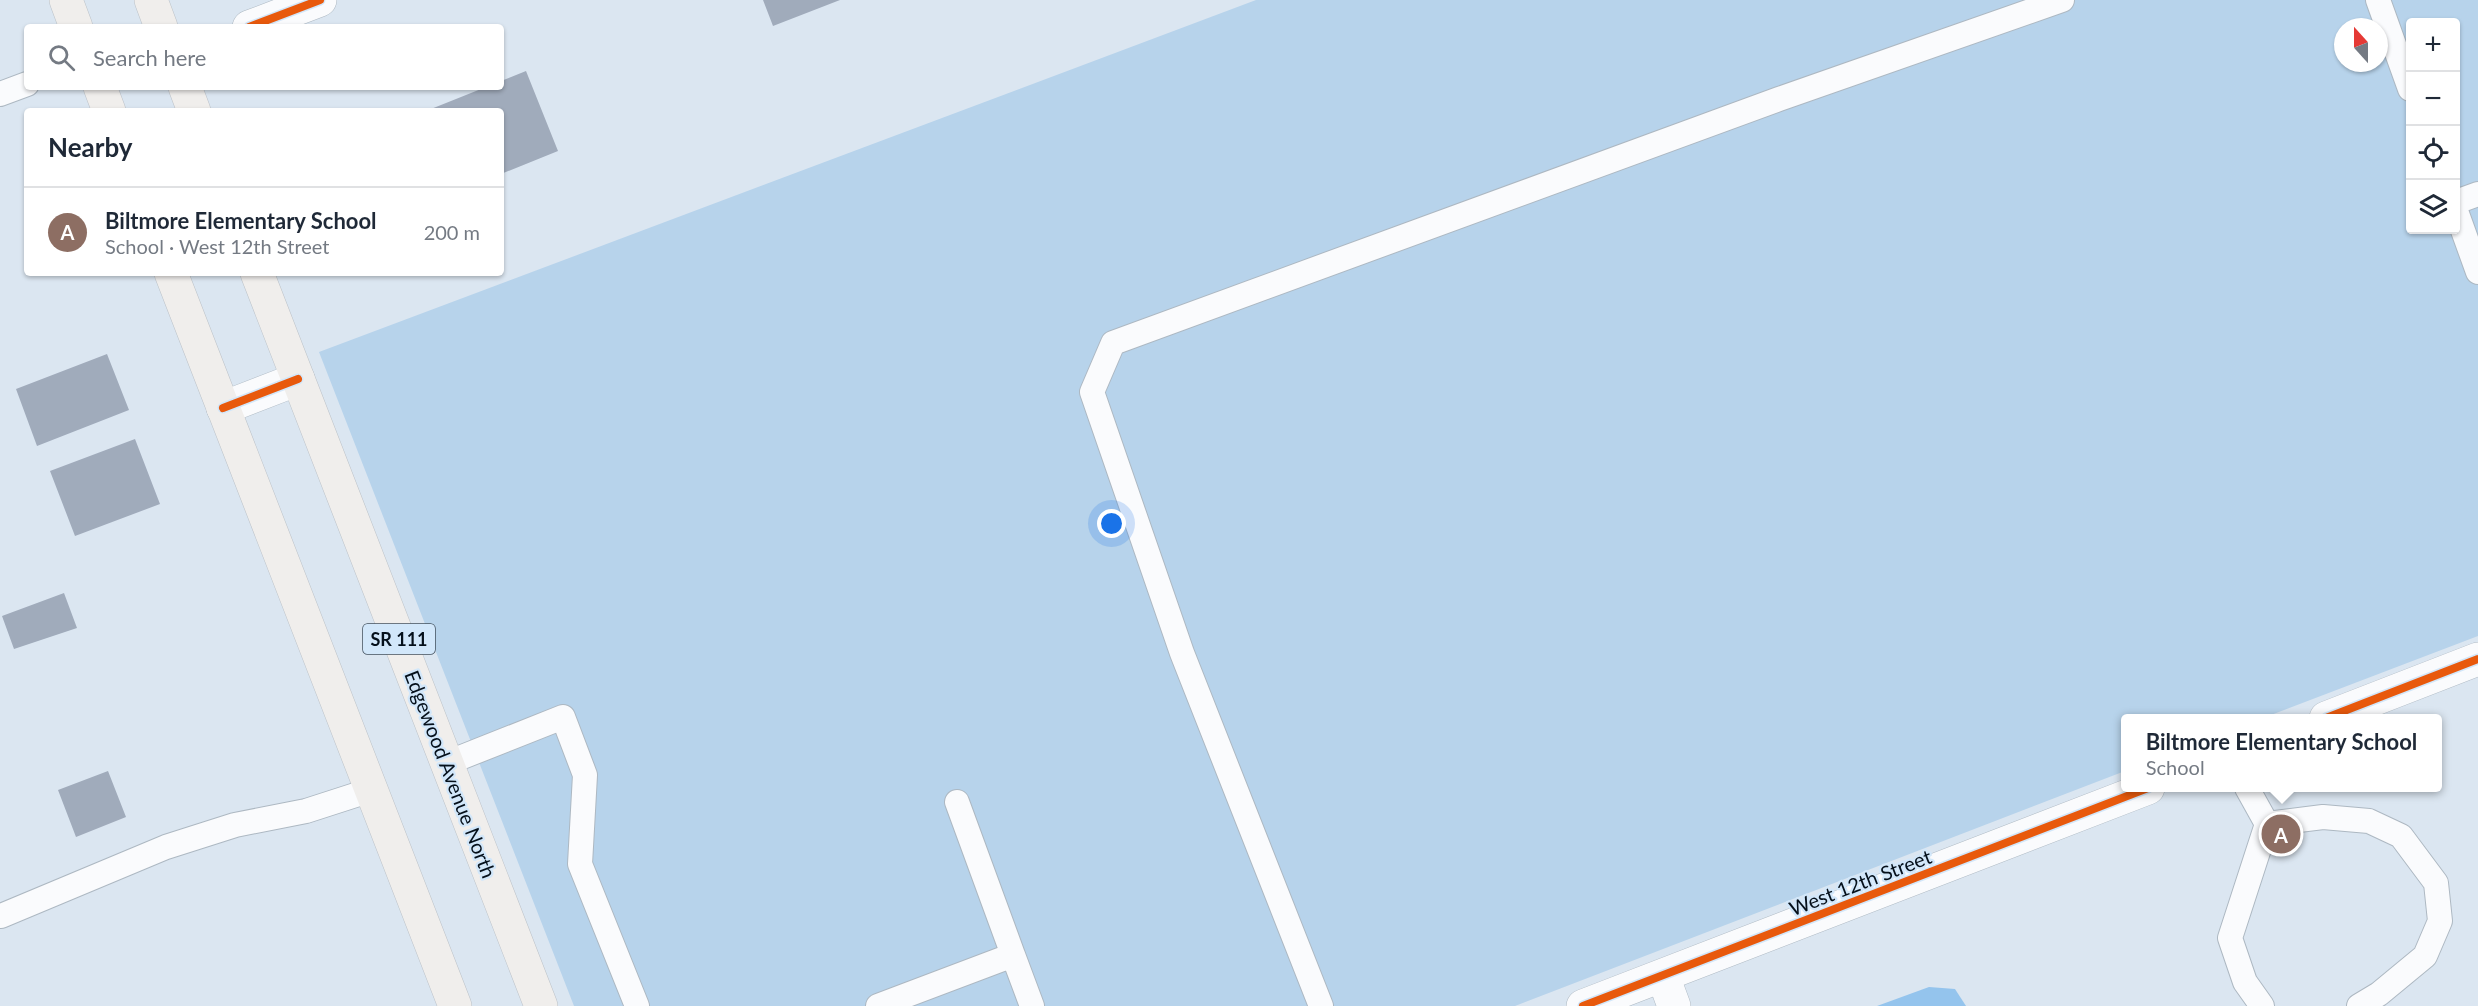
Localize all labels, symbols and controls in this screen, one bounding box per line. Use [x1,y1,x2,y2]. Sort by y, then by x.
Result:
north arrow [2334,18,2388,72]
map controls [2406,18,2460,234]
button: + [2406,18,2460,72]
search box [24,24,504,90]
icon: search [45,41,78,74]
text: Search here [93,44,206,71]
button: − [2406,72,2460,126]
button: locate [2406,126,2460,180]
text: Nearby [48,131,133,163]
button: layers [2406,180,2460,234]
text: Biltmore Elementary School [105,207,377,234]
text: A [61,220,74,244]
text: 200 m [424,220,480,244]
text: School · West 12th Street [105,234,329,258]
your location [1097,509,1126,538]
road number: SR 111 [363,624,435,654]
street label: Edgewood Avenue North [400,667,502,881]
popup [2121,714,2442,792]
text: Biltmore Elementary School [2146,728,2417,755]
text: School [2146,755,2205,779]
pin: A [2262,812,2300,856]
street label: West 12th Street [1785,844,1935,920]

